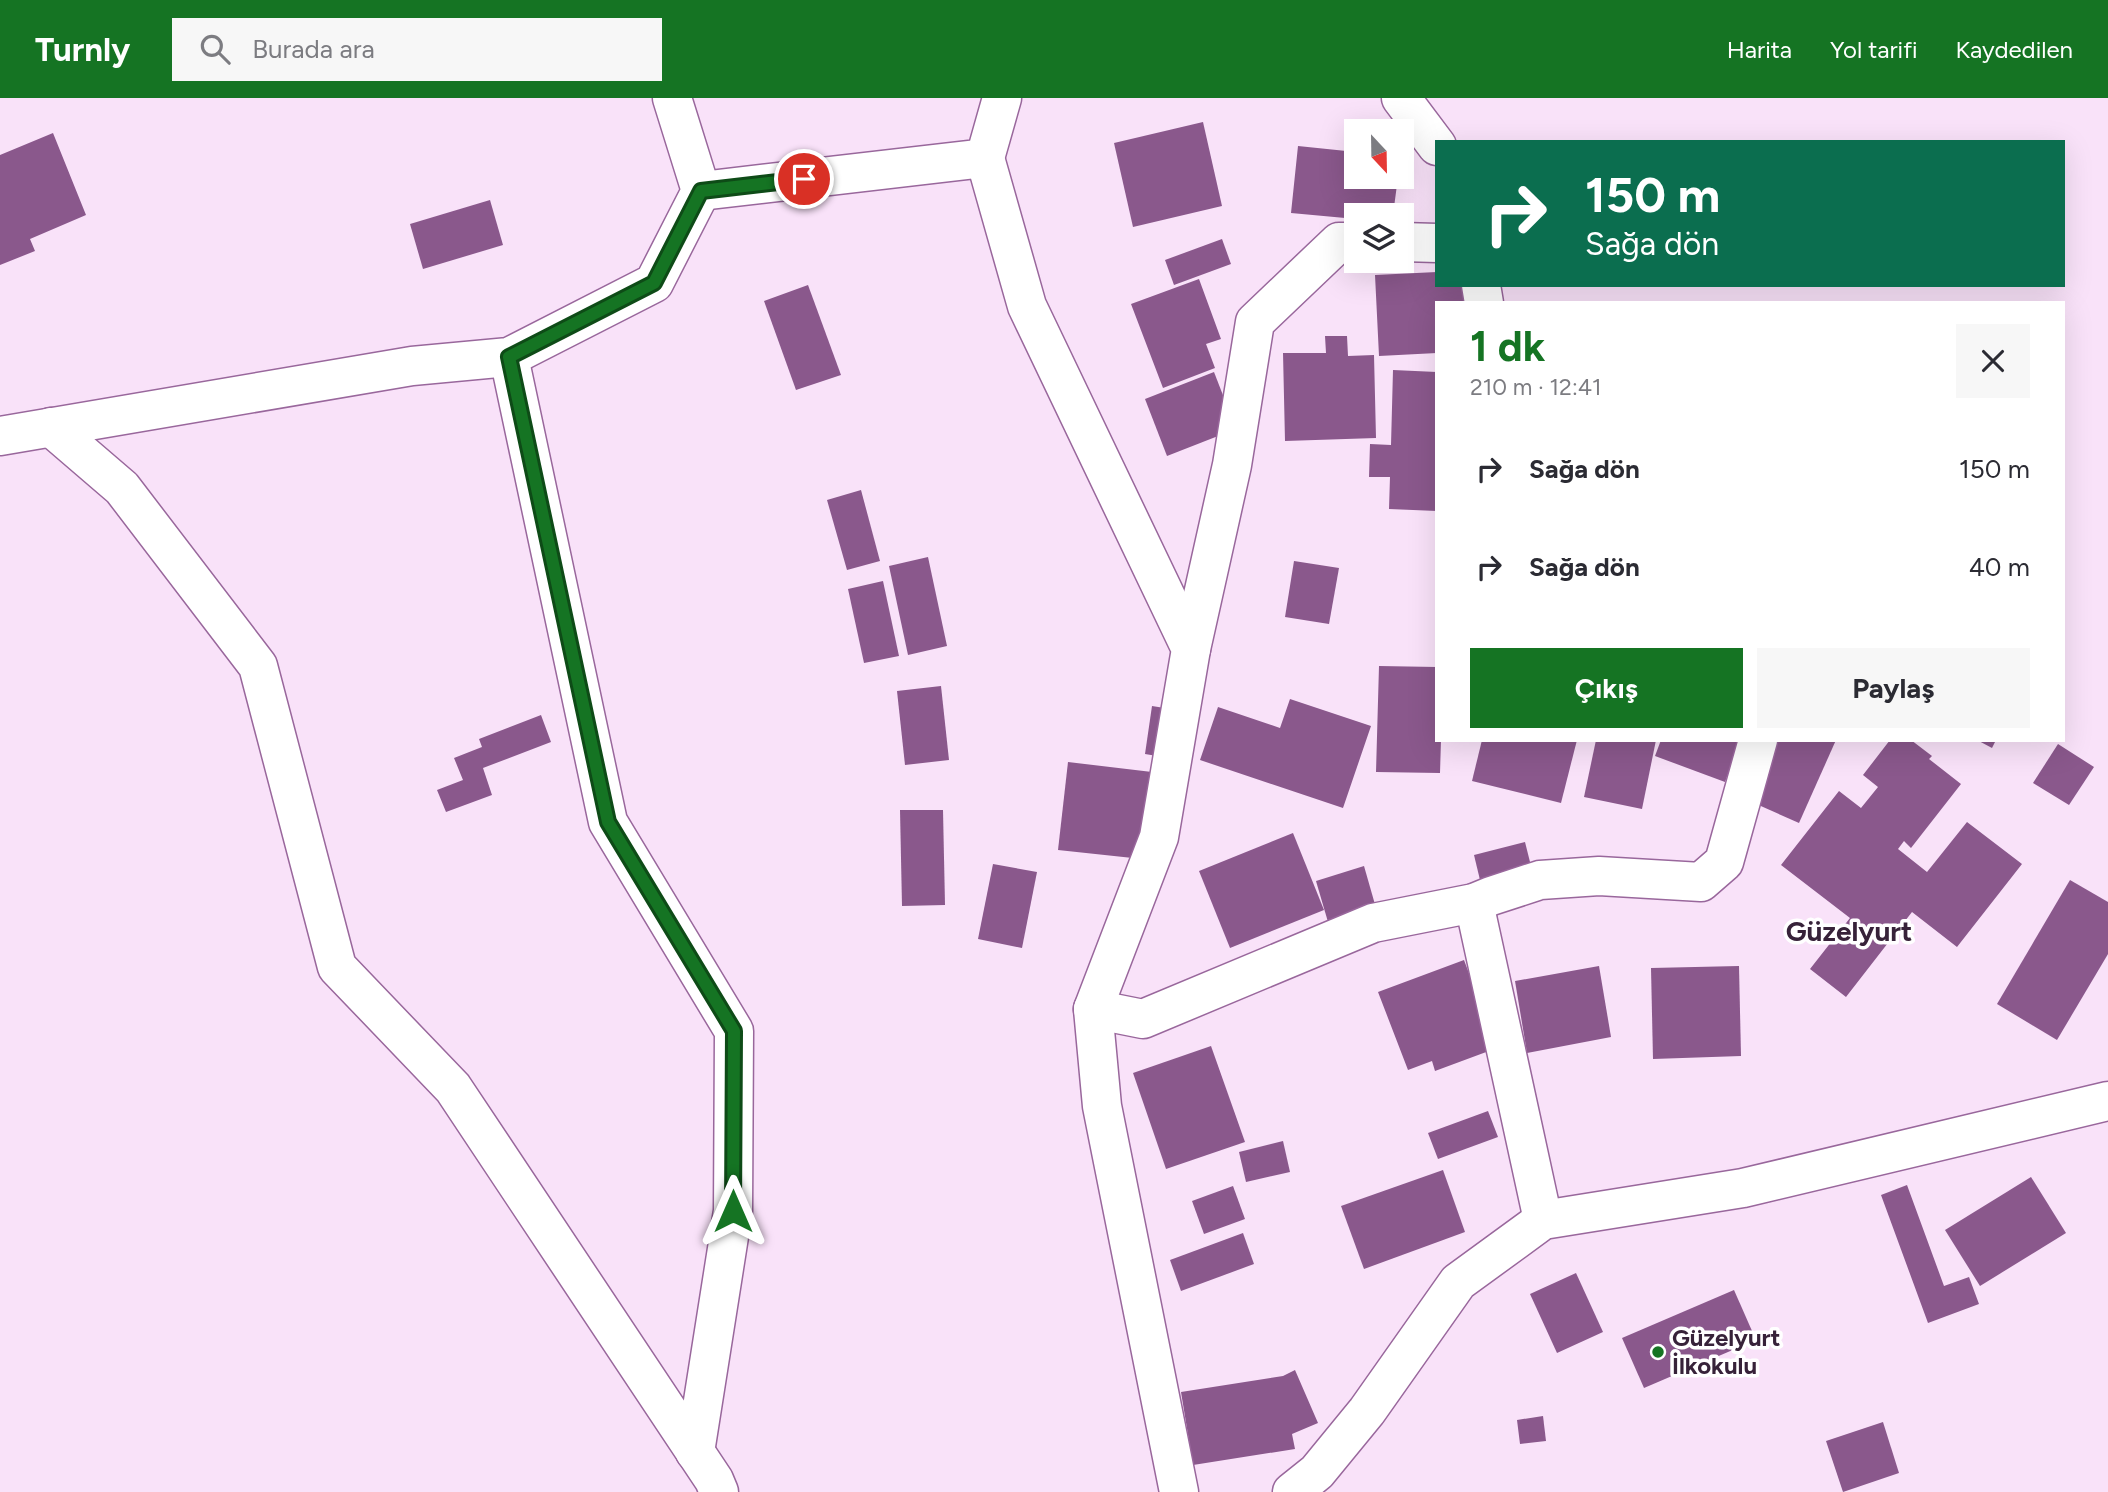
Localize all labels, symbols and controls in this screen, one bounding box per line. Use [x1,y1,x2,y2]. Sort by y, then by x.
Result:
search box [172,18,662,81]
text: Turnly [35,30,130,69]
icon: search [196,30,234,68]
text: Burada ara [252,33,375,65]
text: Harita [1727,35,1792,64]
text: Yol tarifi [1830,35,1918,64]
text: Kaydedilen [1956,35,2073,64]
north arrow [1344,119,1414,189]
map controls [1344,119,1414,273]
pin [774,149,834,209]
icon: arrive [785,160,823,198]
text: 150 m [1585,165,1720,224]
icon: right [1470,168,1561,259]
button: layers [1344,203,1414,273]
text: Sağa dön [1585,225,1719,263]
text: 1 dk [1470,321,1545,372]
button: close [1956,324,2030,398]
text: 210 m · 12:41 [1470,373,1602,401]
icon: right [1470,450,1508,488]
text: Sağa dön [1529,453,1640,485]
text: 150 m [1959,453,2030,485]
icon: right [1470,548,1508,586]
text: Sağa dön [1529,551,1640,583]
text: 40 m [1969,551,2030,583]
button: Çıkış [1470,648,1743,728]
button: Paylaş [1757,648,2030,728]
district label: Güzelyurt [1786,914,1912,948]
position arrow [696,1174,770,1248]
place label: Güzelyurt İlkokulu [1672,1323,1780,1380]
marker: Güzelyurt İlkokulu [1650,1344,1666,1360]

